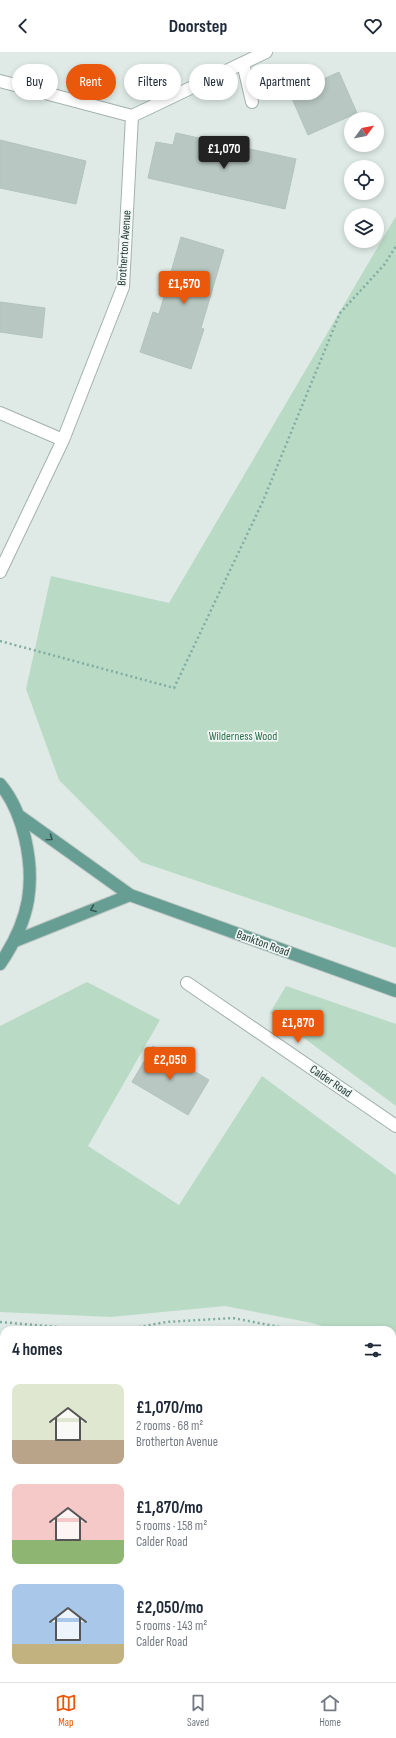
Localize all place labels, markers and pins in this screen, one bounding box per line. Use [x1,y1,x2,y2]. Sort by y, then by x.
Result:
pin: £1,070 [191,136,257,170]
pin: £1,570 [151,271,217,305]
pin: £1,870 [265,1010,331,1044]
pin: £2,050 [137,1047,203,1081]

